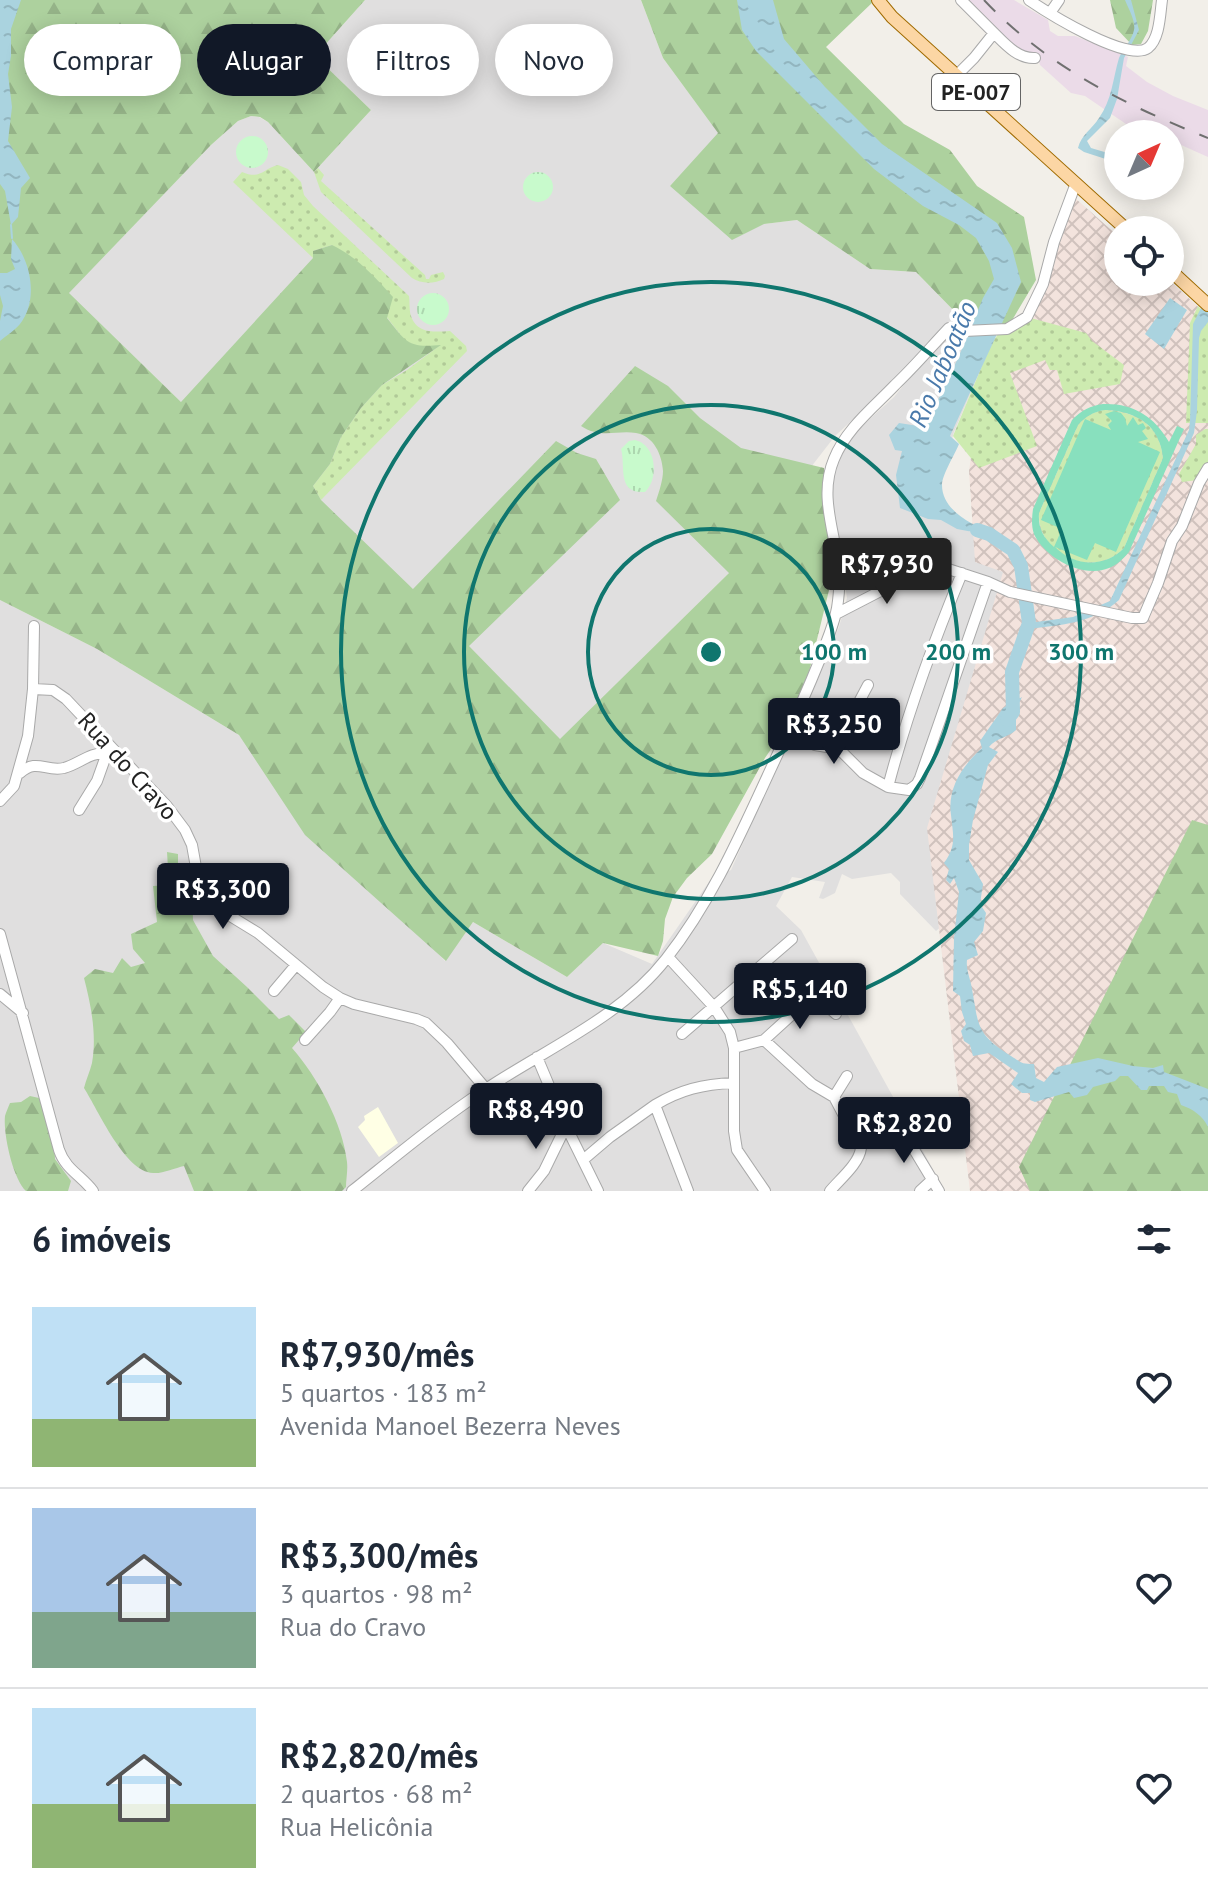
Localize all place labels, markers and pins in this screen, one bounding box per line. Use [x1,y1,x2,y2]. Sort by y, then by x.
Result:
pin: R$7,930 [813,538,961,606]
centre of rings [697,638,725,666]
pin: R$3,250 [760,698,908,766]
pin: R$3,300 [149,863,297,931]
pin: R$5,140 [726,963,874,1031]
pin: R$8,490 [462,1083,610,1151]
pin: R$2,820 [830,1097,978,1165]

